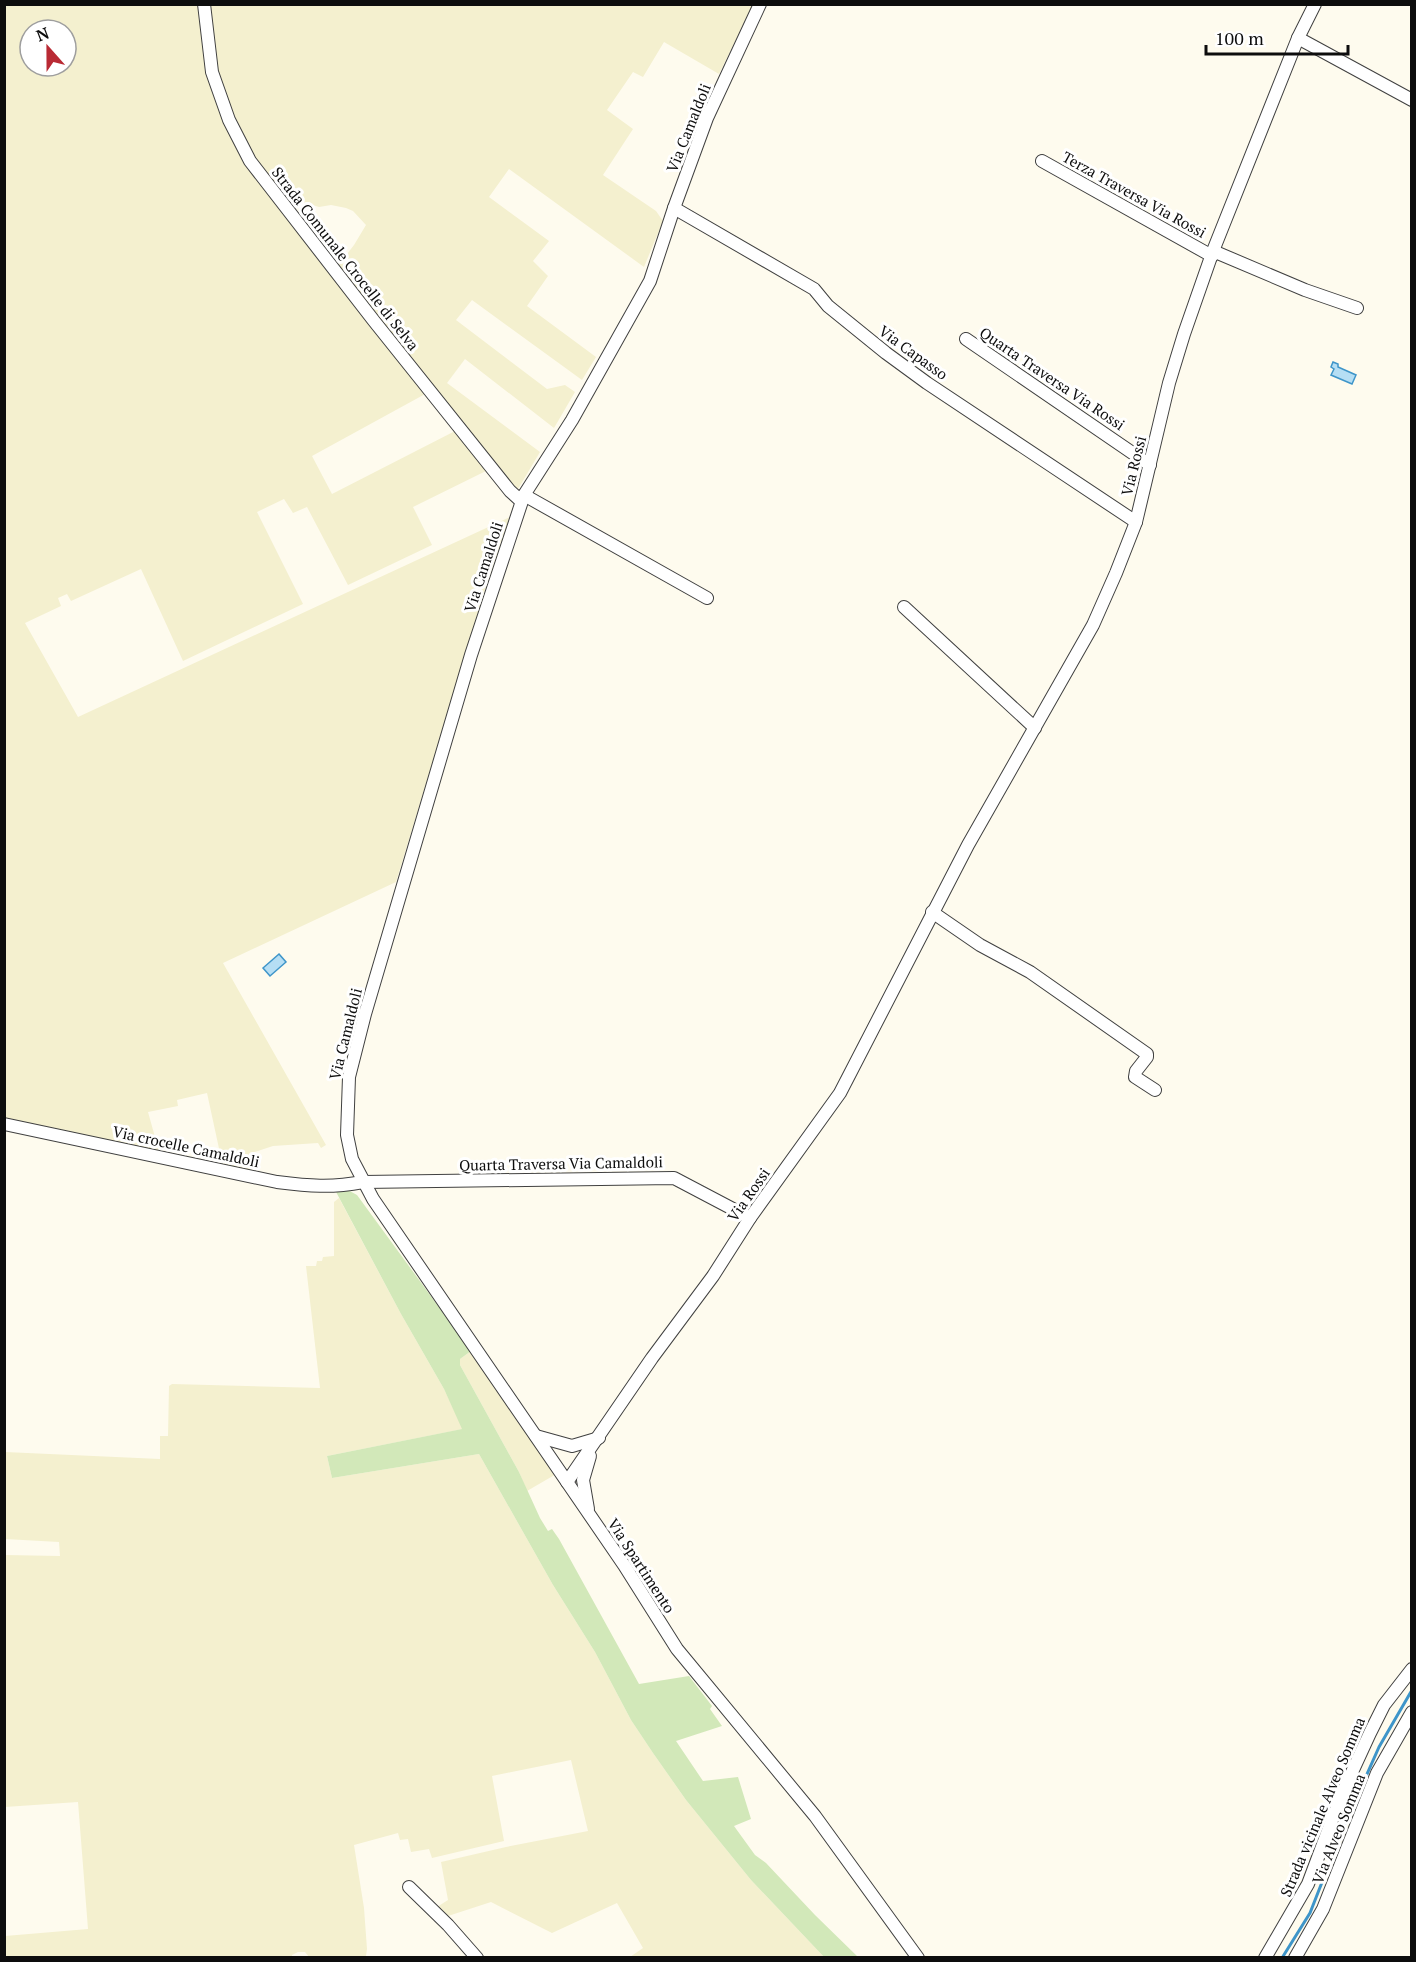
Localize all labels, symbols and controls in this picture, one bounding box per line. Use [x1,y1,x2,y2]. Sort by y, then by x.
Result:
north arrow [18,18,78,78]
scale bar [1206,18,1348,56]
text: N [33,22,52,46]
text: 100 m [1215,26,1264,50]
street label: Via Camaldoli [661,80,715,175]
street label: Terza Traversa Via Rossi [1059,146,1210,242]
street label: Strada Comunale Crocelle di Selva [268,162,424,355]
street label: Via Capasso [875,320,952,384]
street label: Quarta Traversa Via Rossi [976,322,1129,434]
street label: Via Rossi [1116,434,1150,498]
street label: Via Camaldoli [459,519,507,614]
street label: Via Camaldoli [324,986,366,1082]
street label: Via crocelle Camaldoli [111,1121,261,1171]
street label: Quarta Traversa Via Camaldoli [459,1151,663,1175]
street label: Via Rossi [722,1164,774,1225]
street label: Via Spartimento [604,1514,680,1617]
street label: Strada vicinale Alveo Somma [1275,1713,1369,1900]
street label: Via Alveo Somma [1307,1770,1369,1887]

